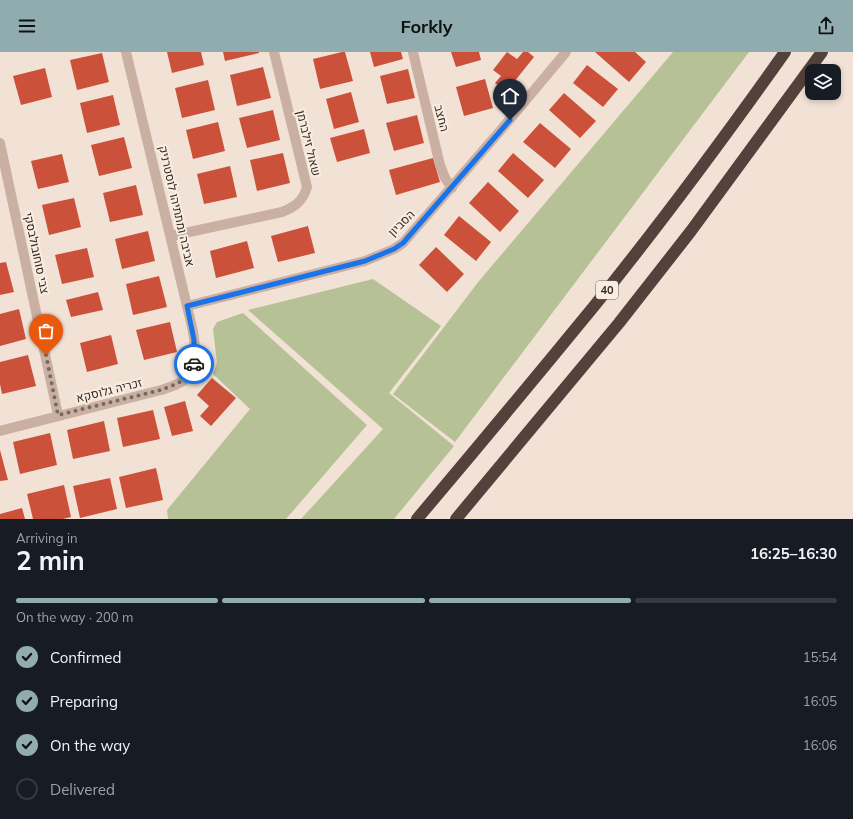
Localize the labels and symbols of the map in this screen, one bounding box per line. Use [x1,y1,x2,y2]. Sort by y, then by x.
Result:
pin [493,79,527,120]
street label: החצב [431,103,453,133]
street label: שאול זילברמן [294,108,324,178]
street label: אביבה ומתתיהו לוסטרניק [156,144,198,268]
street label: הסביון [385,207,417,239]
street label: צבי סוחובולבסקי [21,211,53,295]
road number: 40 [596,281,618,299]
pin [29,314,63,355]
courier [174,344,214,384]
street label: זכריה גלוסקא [74,375,144,405]

